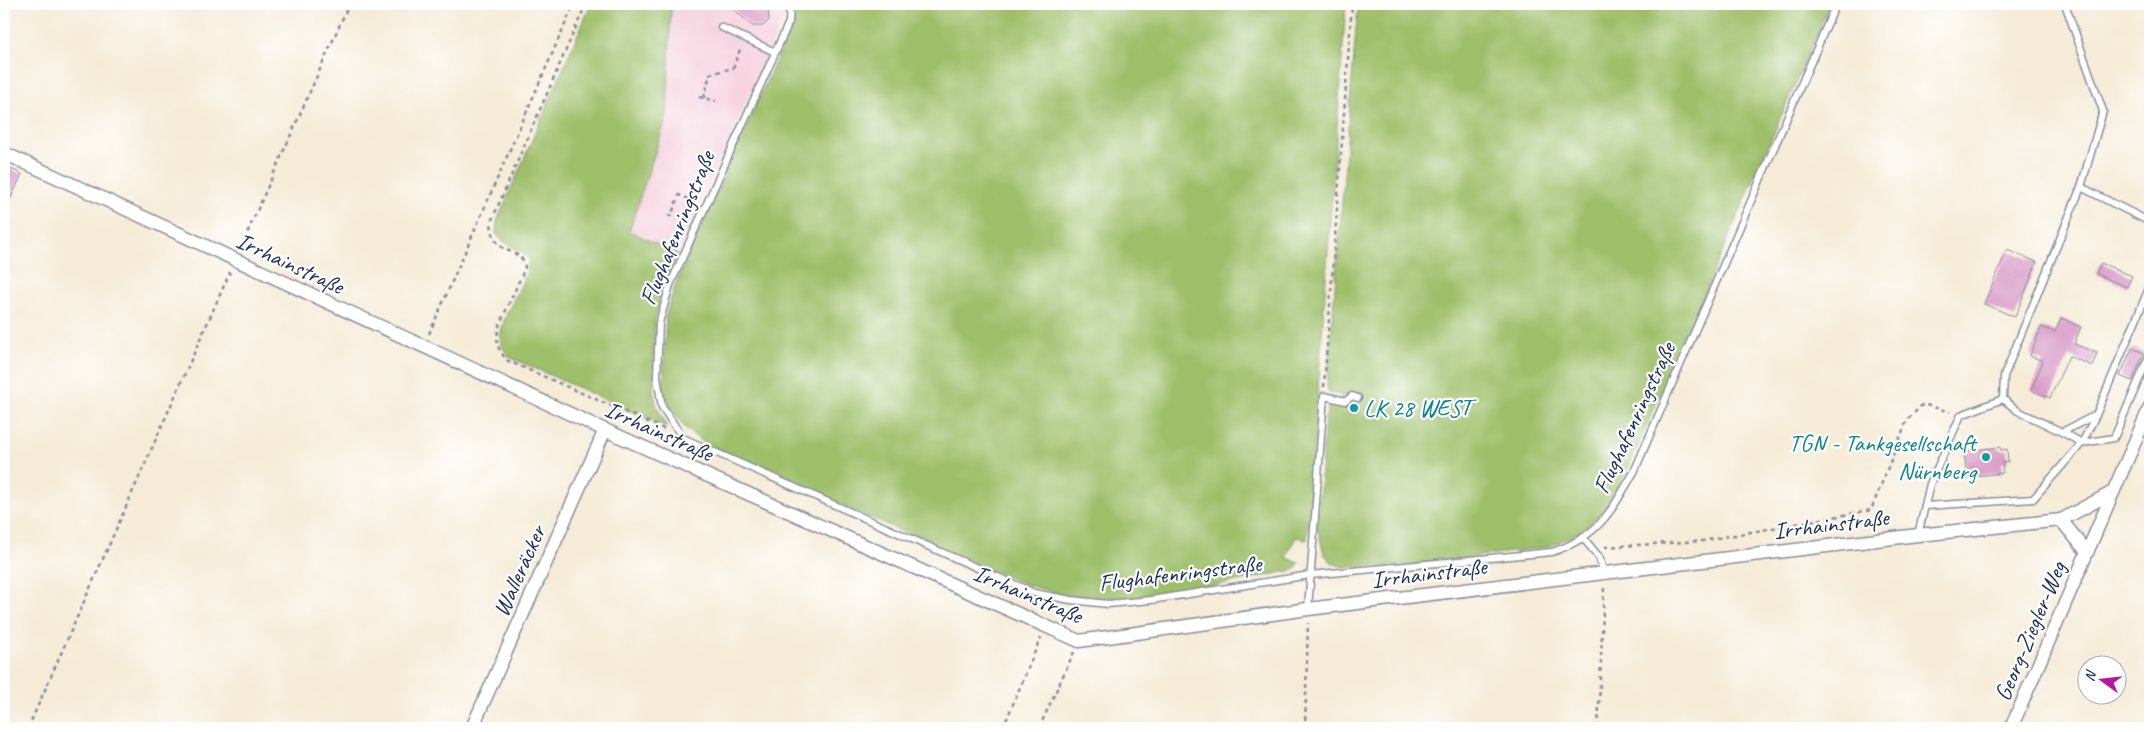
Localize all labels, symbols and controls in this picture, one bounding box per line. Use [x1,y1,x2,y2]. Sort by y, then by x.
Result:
street label: Flughafenringstraße [633,145,722,309]
street label: Irrhainstraße [231,225,351,302]
street label: Flughafenringstraße [1586,336,1683,498]
place label: LK 28 WEST [1364,393,1477,423]
street label: Irrhainstraße [600,394,720,469]
marker: LK 28 WEST [1348,402,1360,414]
place label: TGN - Tankgesellschaft Nürnberg [1789,428,1978,486]
marker: TGN - Tankgesellschaft Nürnberg [1980,451,1992,463]
street label: Irrhainstraße [1772,502,1892,546]
street label: Walleräcker [486,519,553,621]
street label: Flughafenringstraße [1097,548,1265,598]
street label: Irrhainstraße [1370,551,1490,595]
street label: Georg-Ziegler-Weg [1987,555,2073,705]
street label: Irrhainstraße [969,558,1089,631]
north arrow [2076,654,2126,704]
text: N [2081,668,2100,683]

